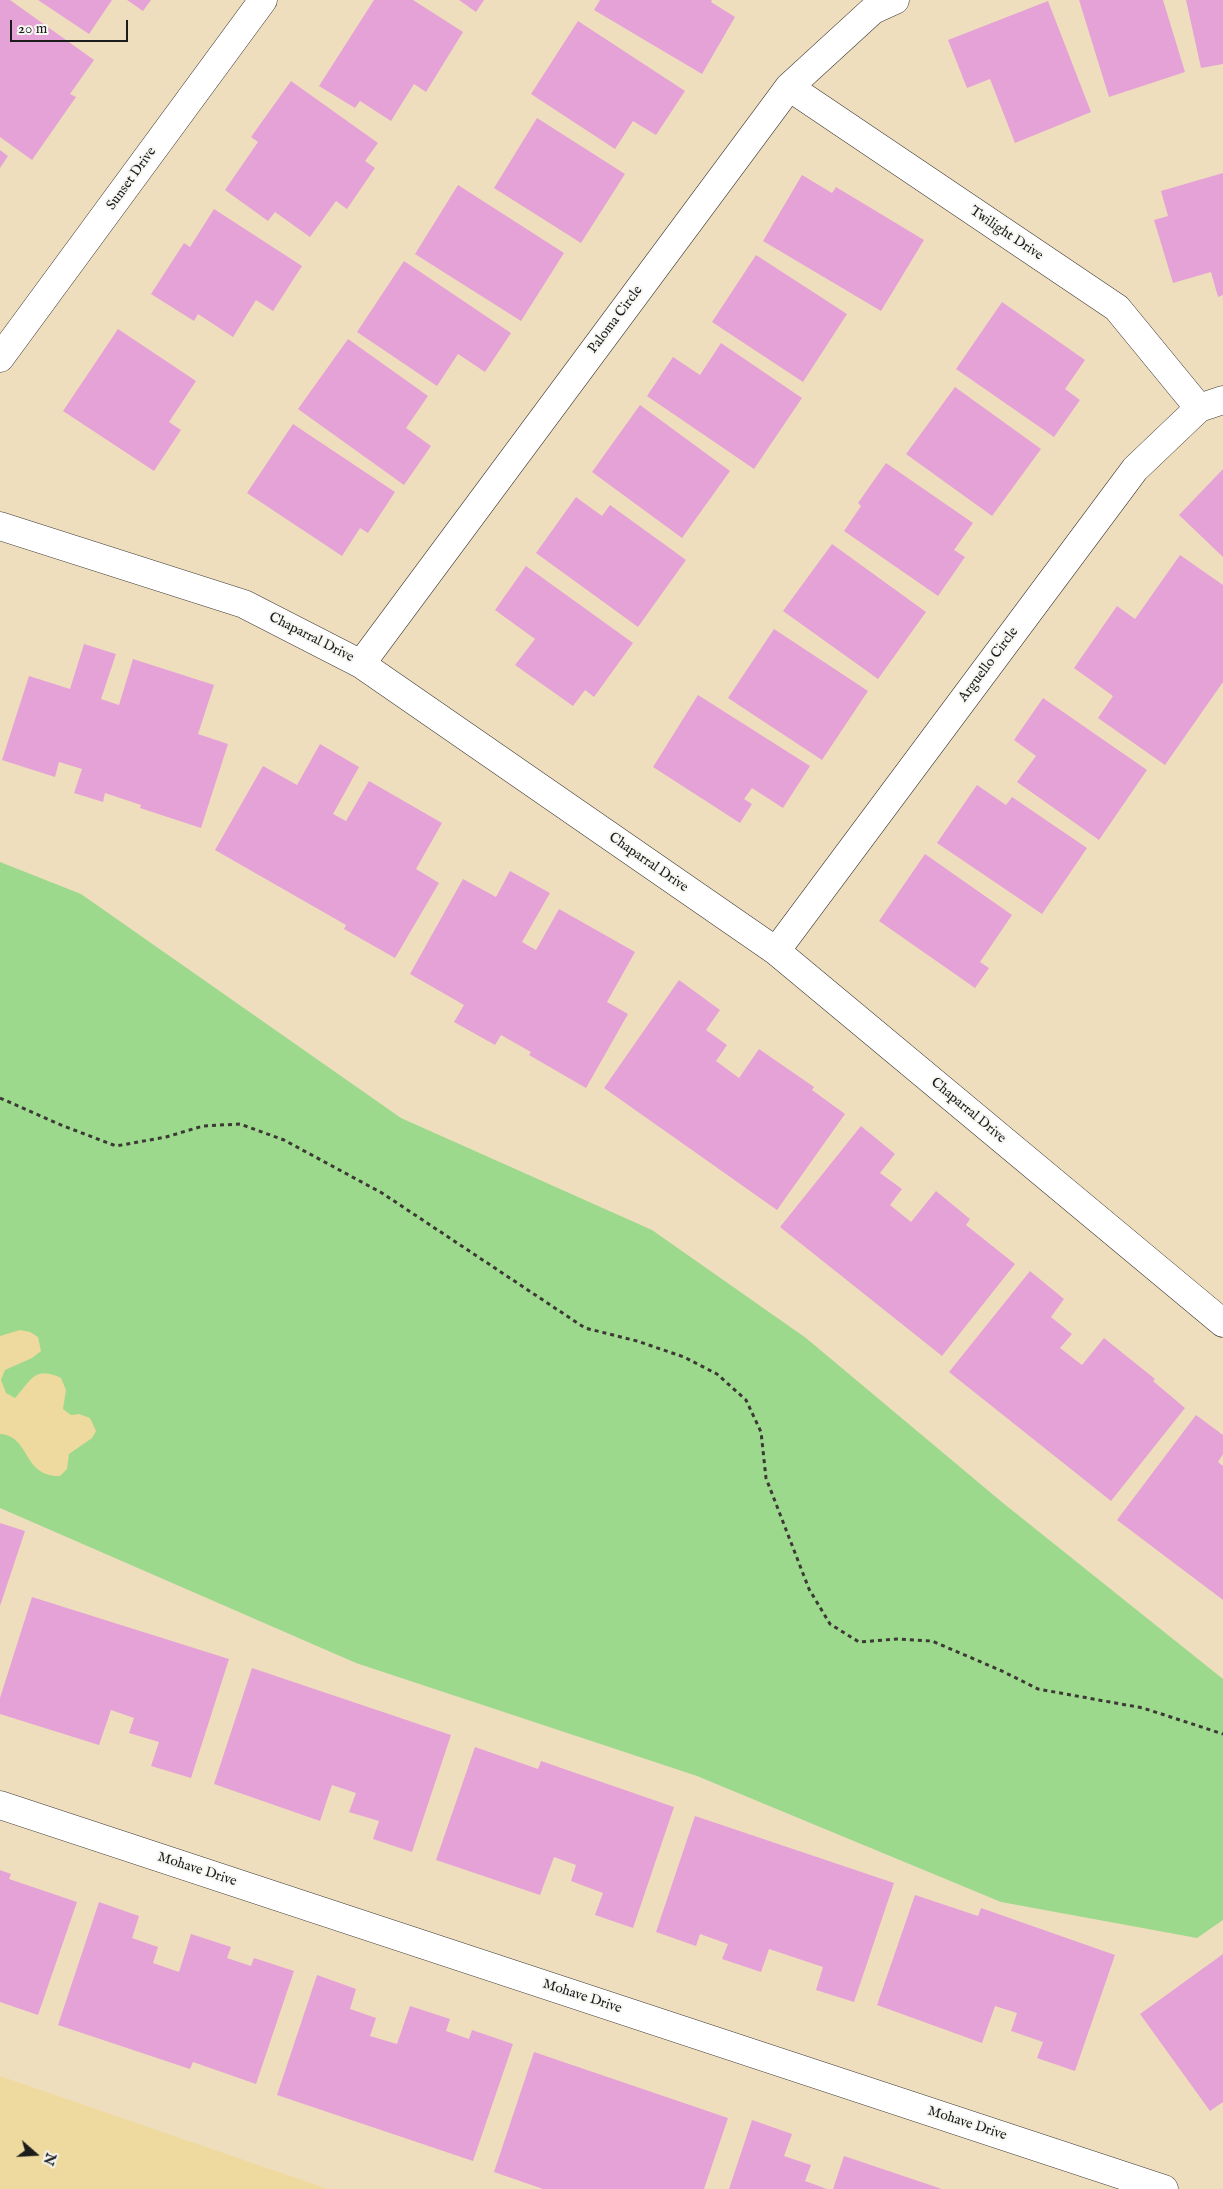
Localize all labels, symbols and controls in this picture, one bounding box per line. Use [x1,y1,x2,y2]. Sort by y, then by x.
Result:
scale bar [12,10,130,42]
text: 20 m [18,19,47,38]
street label: Sunset Drive [104,144,160,214]
street label: Twilight Drive [966,203,1046,265]
street label: Paloma Circle [585,283,647,357]
street label: Chaparral Drive [266,609,356,667]
street label: Arguello Circle [955,624,1023,706]
street label: Chaparral Drive [605,829,691,897]
street label: Chaparral Drive [927,1075,1009,1147]
street label: Mohave Drive [155,1849,239,1891]
street label: Mohave Drive [540,1976,624,2018]
street label: Mohave Drive [925,2103,1009,2145]
north arrow [10,2129,60,2179]
text: N [39,2150,60,2168]

